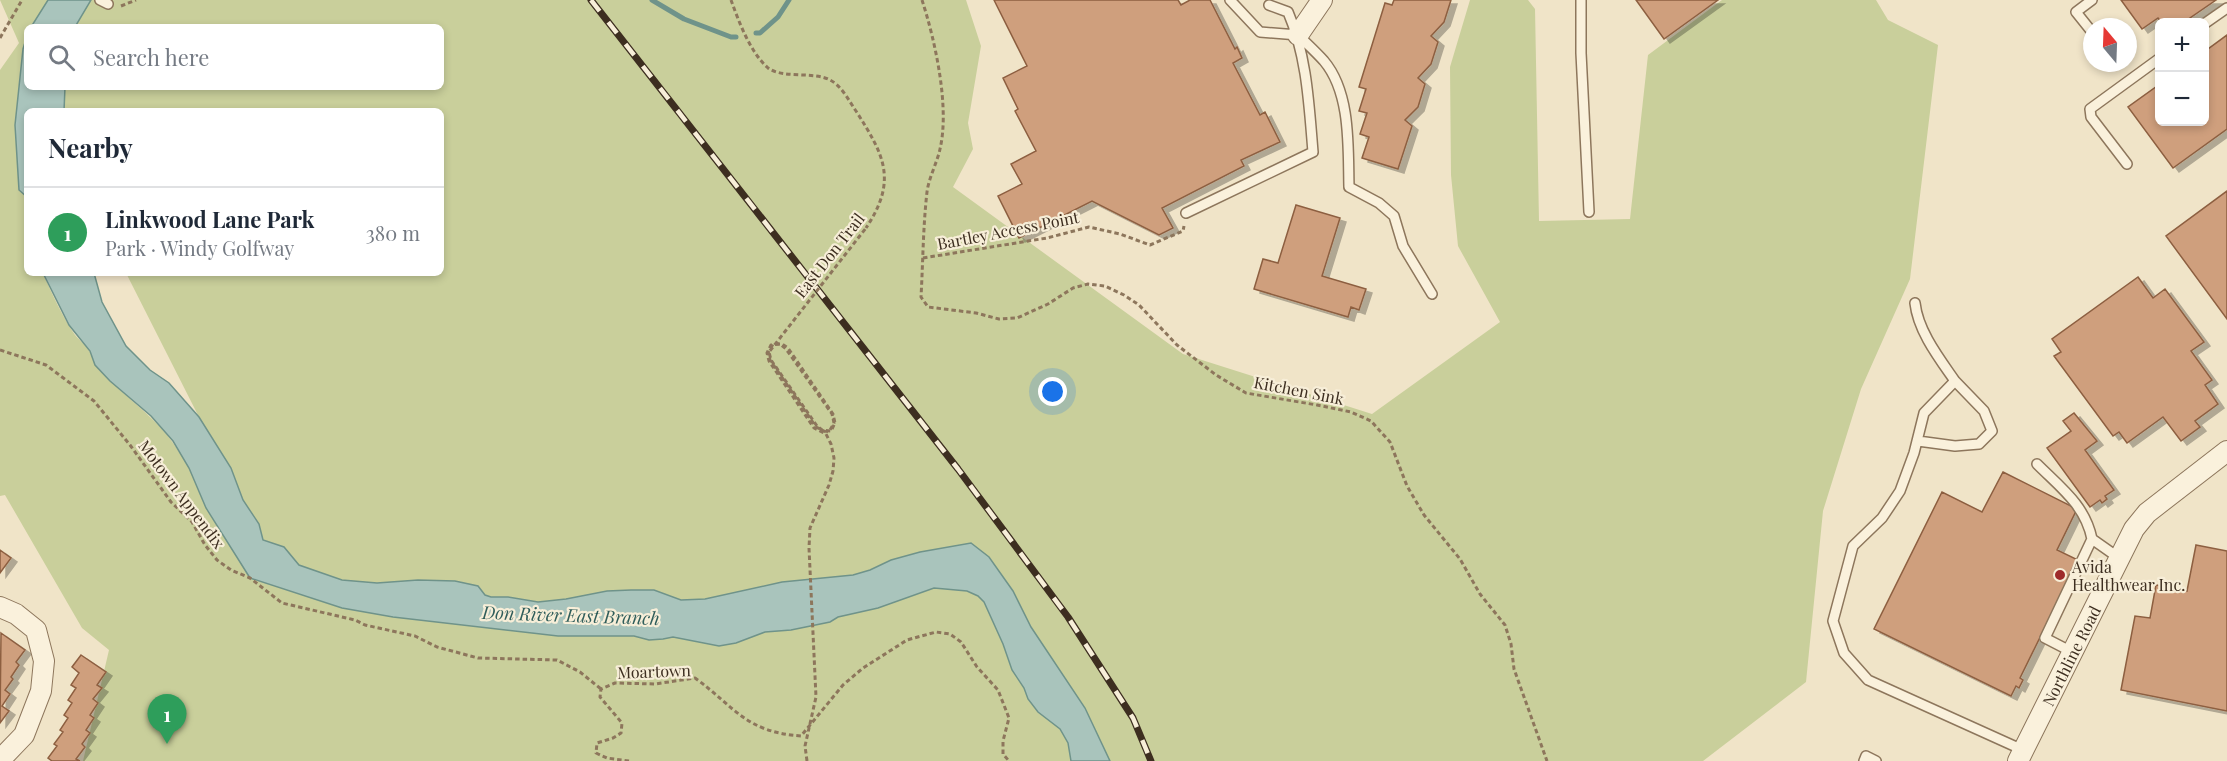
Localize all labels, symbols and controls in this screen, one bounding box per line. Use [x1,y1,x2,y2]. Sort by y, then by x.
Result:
north arrow [2083,18,2137,72]
map controls [2155,18,2209,126]
button: + [2155,18,2209,72]
search box [24,24,444,90]
icon: search [45,41,78,74]
text: Search here [93,42,209,72]
button: − [2155,72,2209,126]
text: Nearby [48,130,133,165]
text: Linkwood Lane Park [105,204,314,234]
street label: Bartley Access Point [935,206,1081,254]
street label: East Don Trail [789,208,869,302]
text: 1 [64,219,71,246]
text: 380 m [366,219,420,246]
text: Park · Windy Golfway [105,234,294,261]
street label: Kitchen Sink [1252,371,1346,409]
your location [1038,377,1067,406]
street label: Motown Appendix [134,436,230,553]
place label: Avida Healthwear Inc. [2071,556,2185,595]
marker: Avida Healthwear Inc. [2053,568,2067,582]
water label: Don River East Branch [481,600,660,630]
street label: Northline Road [2037,602,2105,709]
street label: Moartown [617,659,692,683]
pin: 1 [148,694,186,744]

